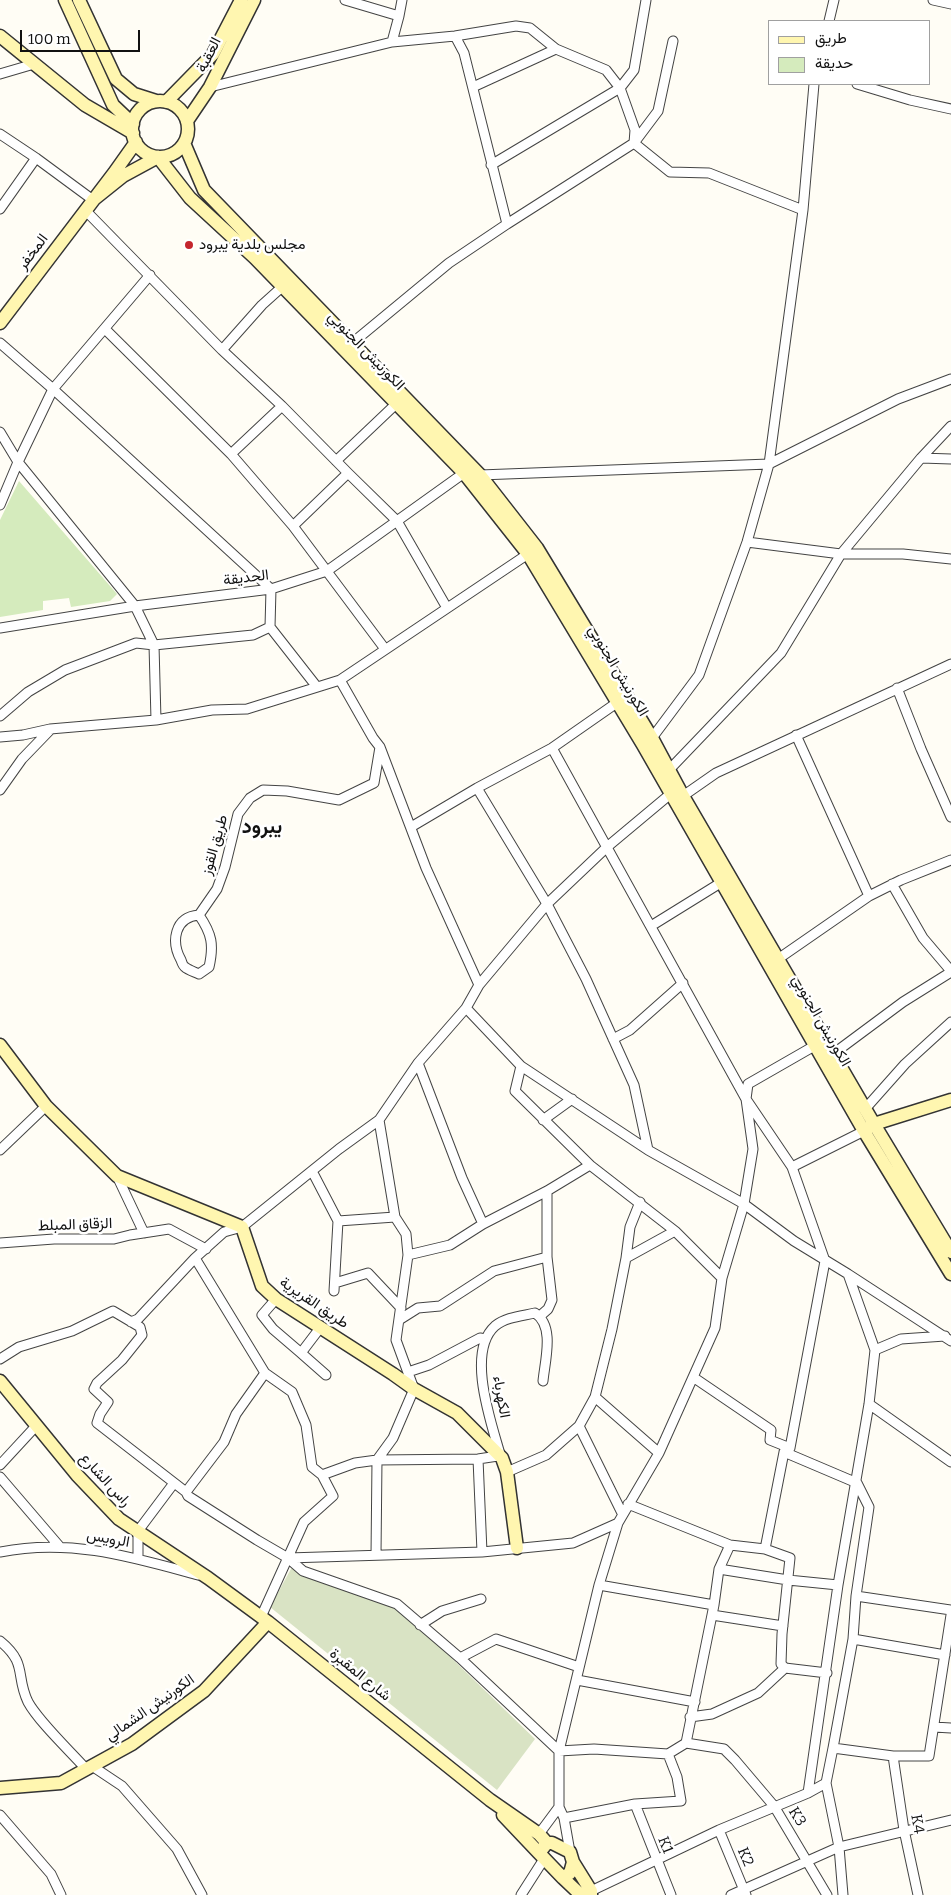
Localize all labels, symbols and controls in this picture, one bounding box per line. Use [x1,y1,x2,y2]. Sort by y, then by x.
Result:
scale bar [22,20,142,52]
legend [768,20,931,85]
text: طريق [815,29,847,47]
text: 100 m [28,30,71,48]
street label: العقبة [193,35,225,75]
text: حديقة [815,54,853,72]
street label: المخفر [14,231,52,273]
place label: مجلس بلدية يبرود [199,236,305,254]
marker: مجلس بلدية يبرود [183,239,195,251]
street label: الكورنيش الجنوبي [324,308,408,394]
street label: الحديقة [222,566,270,590]
street label: الكورنيش الجنوبي [584,622,652,720]
street label: طريق القوز [198,813,232,877]
district label: يبرود [242,815,282,839]
street label: الكورنيش الجنوبي [788,972,854,1070]
street label: الزقاق المبلط [37,1215,113,1235]
street label: طريق القريرية [276,1273,352,1333]
street label: الكهرباء [488,1374,514,1420]
street label: راس الشارع [76,1449,134,1511]
street label: الرويس [85,1526,131,1552]
street label: شارع المقبرة [326,1645,394,1705]
street label: الكورنيش الشمالي [102,1671,198,1745]
street label: K3 [784,1804,810,1830]
street label: K4 [906,1813,928,1835]
street label: K1 [654,1834,676,1856]
street label: K2 [733,1845,757,1869]

